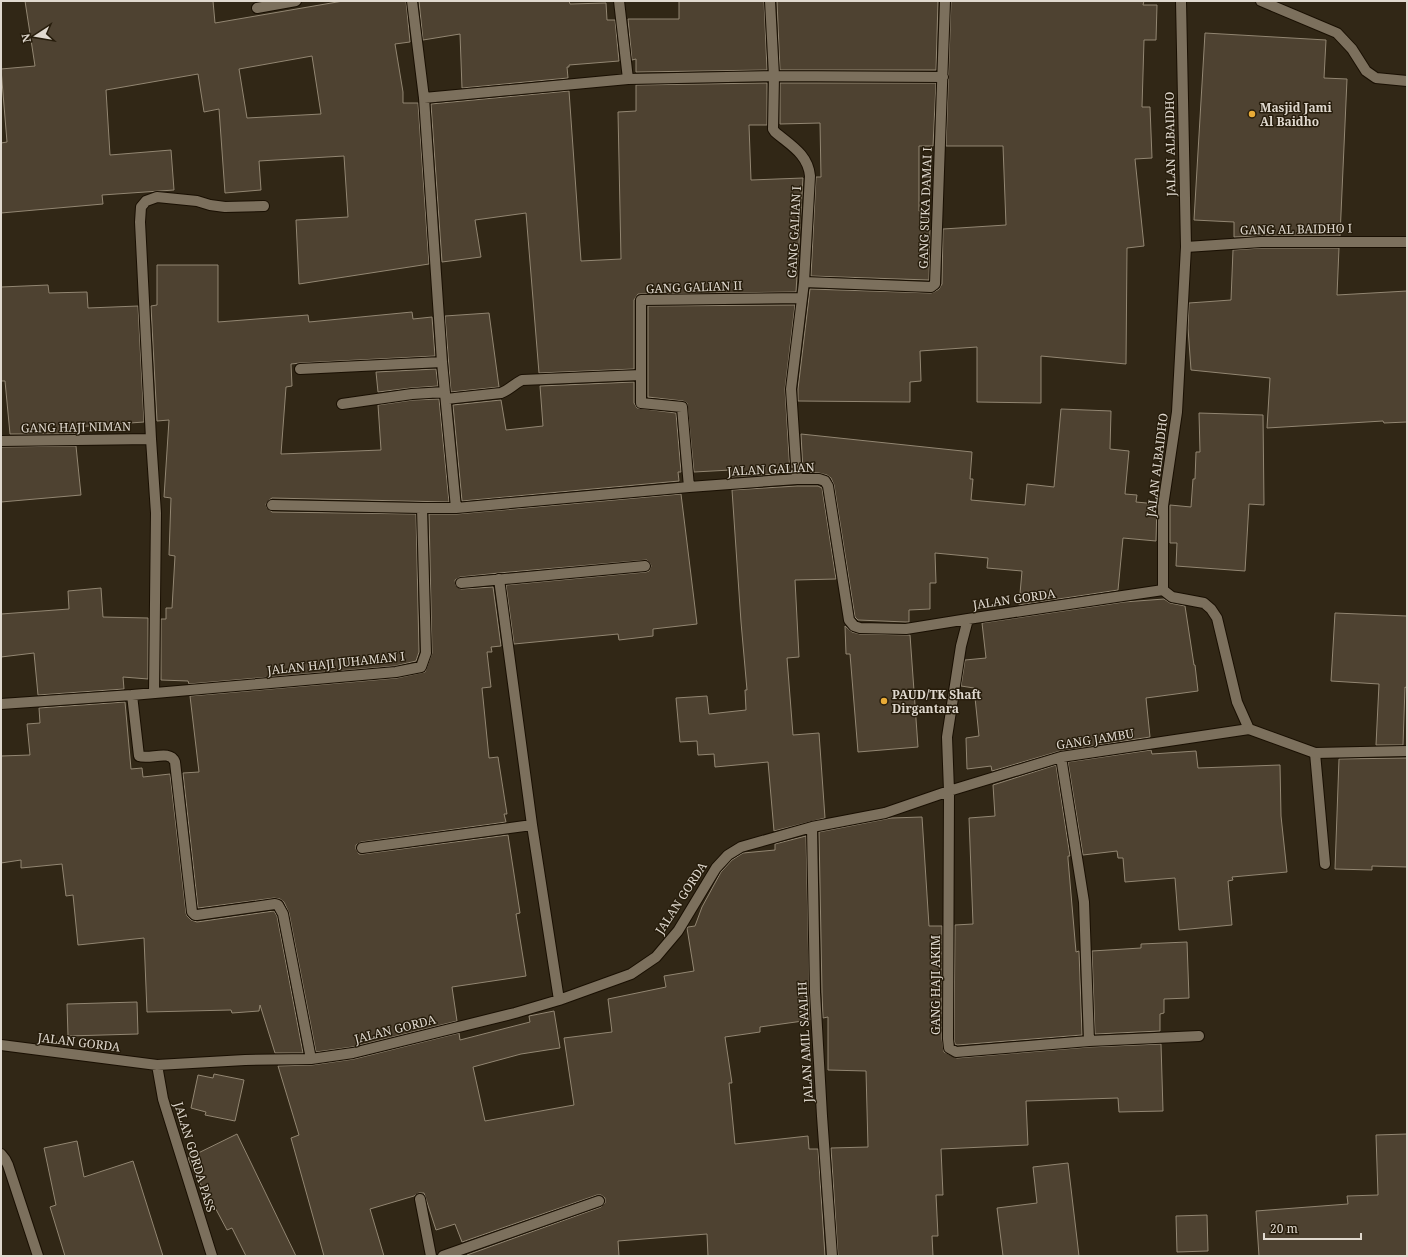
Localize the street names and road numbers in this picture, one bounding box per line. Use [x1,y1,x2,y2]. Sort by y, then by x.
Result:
street label: JALAN ALBAIDHO [1161,92,1179,197]
street label: GANG SUKA DAMAI I [914,147,936,269]
street label: GANG GALIAN I [783,186,805,278]
street label: GANG AL BAIDHO I [1240,220,1352,238]
street label: GANG GALIAN II [646,277,742,297]
street label: JALAN ALBAIDHO [1142,412,1172,519]
street label: GANG HAJI NIMAN [21,418,131,436]
street label: JALAN GALIAN [726,458,815,480]
street label: JALAN GORDA [971,585,1057,613]
street label: JALAN HAJI JUHAMAN I [265,647,406,679]
street label: GANG JAMBU [1055,724,1135,754]
street label: JALAN GORDA [651,858,711,938]
street label: GANG HAJI AKIM [927,935,944,1035]
street label: JALAN AMIL SA'ALIH [793,981,817,1104]
street label: JALAN GORDA [352,1011,438,1048]
street label: JALAN GORDA [36,1028,122,1056]
street label: JALAN GORDA PASS [170,1099,220,1214]

